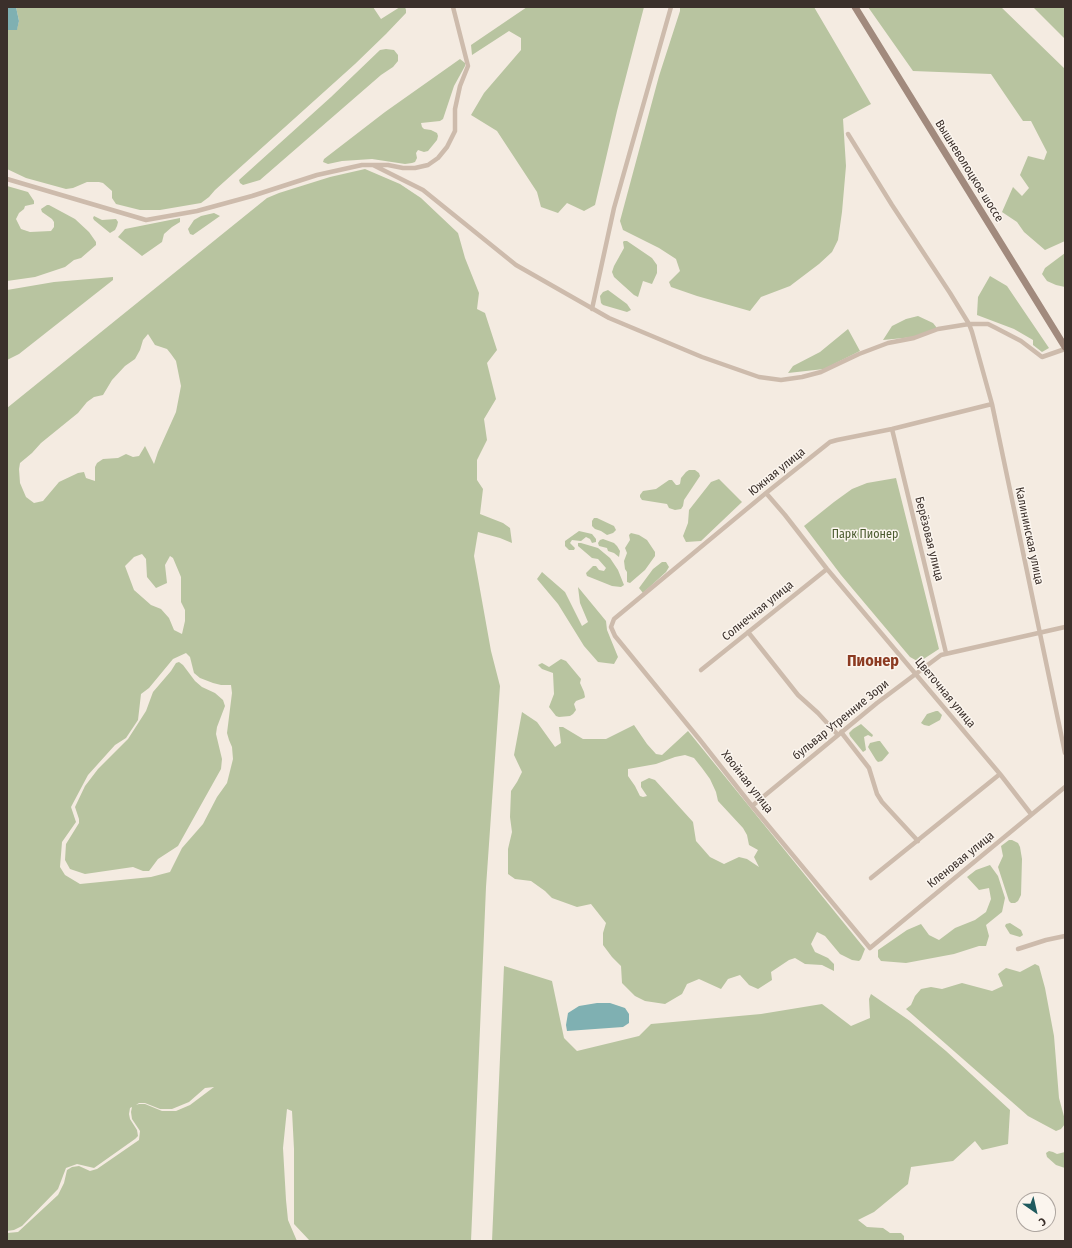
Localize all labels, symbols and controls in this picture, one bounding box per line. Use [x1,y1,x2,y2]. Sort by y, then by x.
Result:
street label: Вышневолоцкое шоссе [932,117,1006,225]
street label: Южная улица [746,445,808,499]
street label: Калининская улица [1012,486,1046,586]
street label: Берёзовая улица [912,495,946,583]
park label: Парк Пионер [832,528,898,542]
street label: Солнечная улица [719,578,797,644]
district label: Пионер [847,652,899,672]
street label: Цветочная улица [912,655,978,731]
street label: бульвар Утренние Зори [790,677,892,763]
street label: Хвойная улица [718,748,776,816]
street label: Кленовая улица [925,829,997,891]
north arrow [1016,1192,1056,1232]
text: С [1036,1215,1048,1229]

